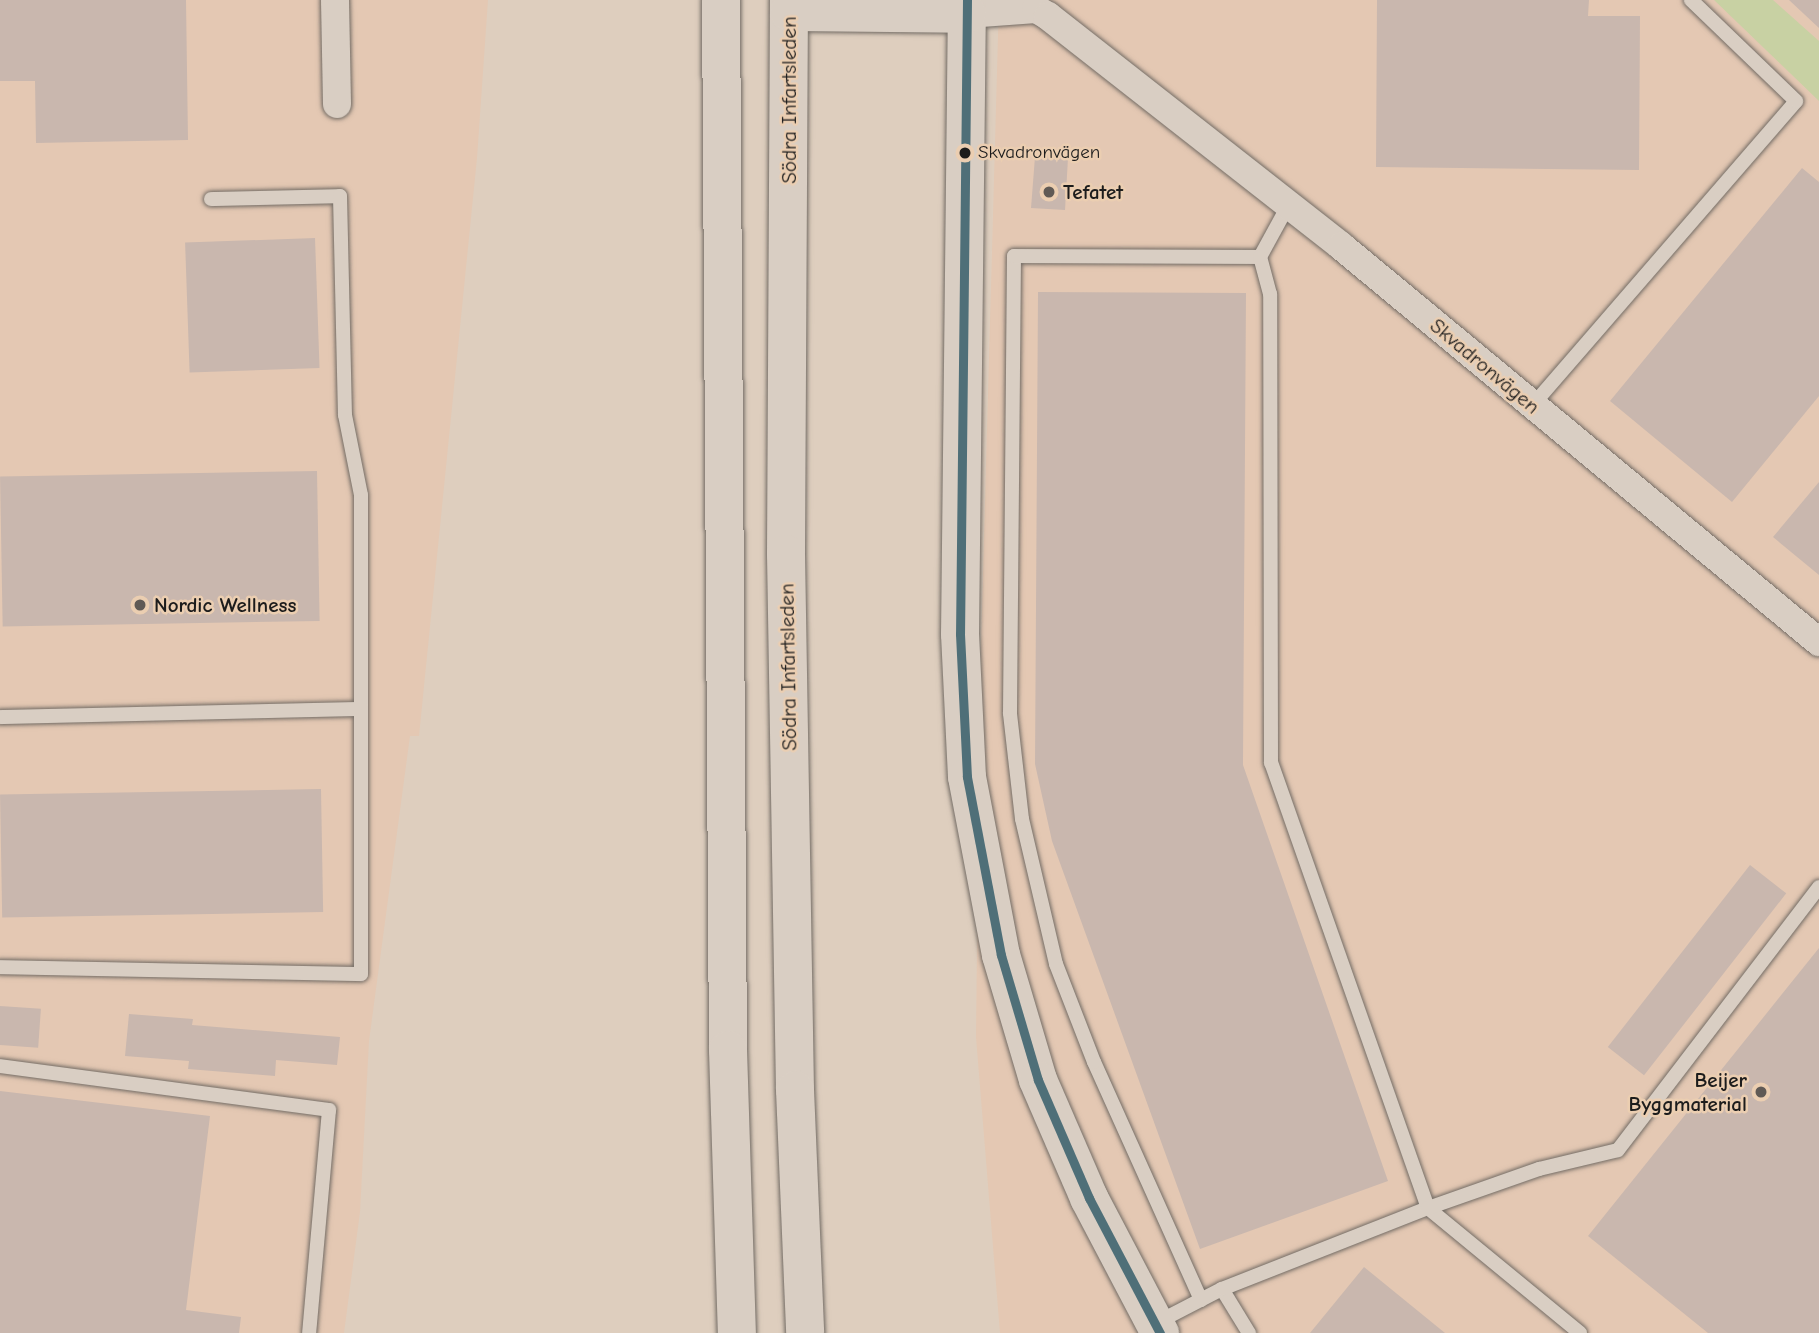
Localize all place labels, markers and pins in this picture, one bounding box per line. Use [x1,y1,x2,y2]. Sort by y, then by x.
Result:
place label: Skvadronvägen [978,142,1100,164]
marker: Skvadronvägen [958,146,972,160]
place label: Tefatet [1063,179,1123,205]
marker: Tefatet [1041,184,1057,200]
place label: Nordic Wellness [154,592,296,618]
marker: Nordic Wellness [132,597,148,613]
place label: Beijer Byggmaterial [1629,1067,1747,1117]
marker: Beijer Byggmaterial [1753,1084,1769,1100]

